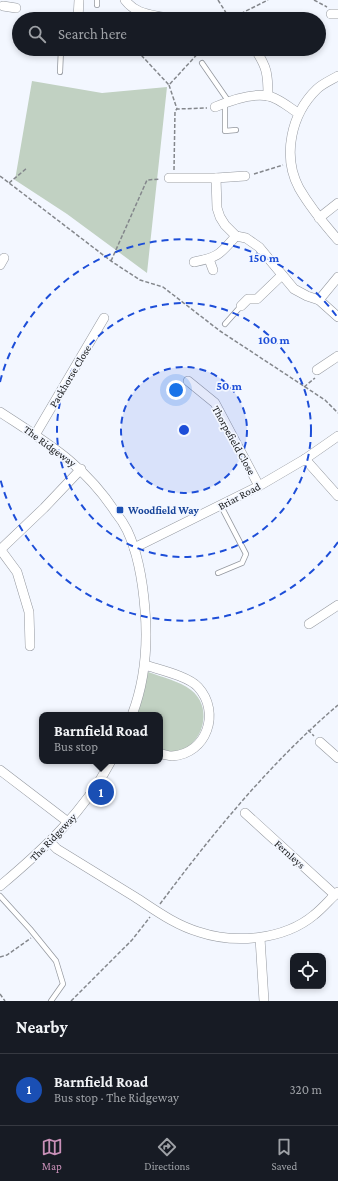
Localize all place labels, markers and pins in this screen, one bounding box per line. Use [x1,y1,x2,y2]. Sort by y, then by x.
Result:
centre of rings [177,423,191,437]
place label: Woodfield Way [127,504,200,516]
marker: Woodfield Way [115,505,125,515]
pin: 1 [88,777,114,807]

